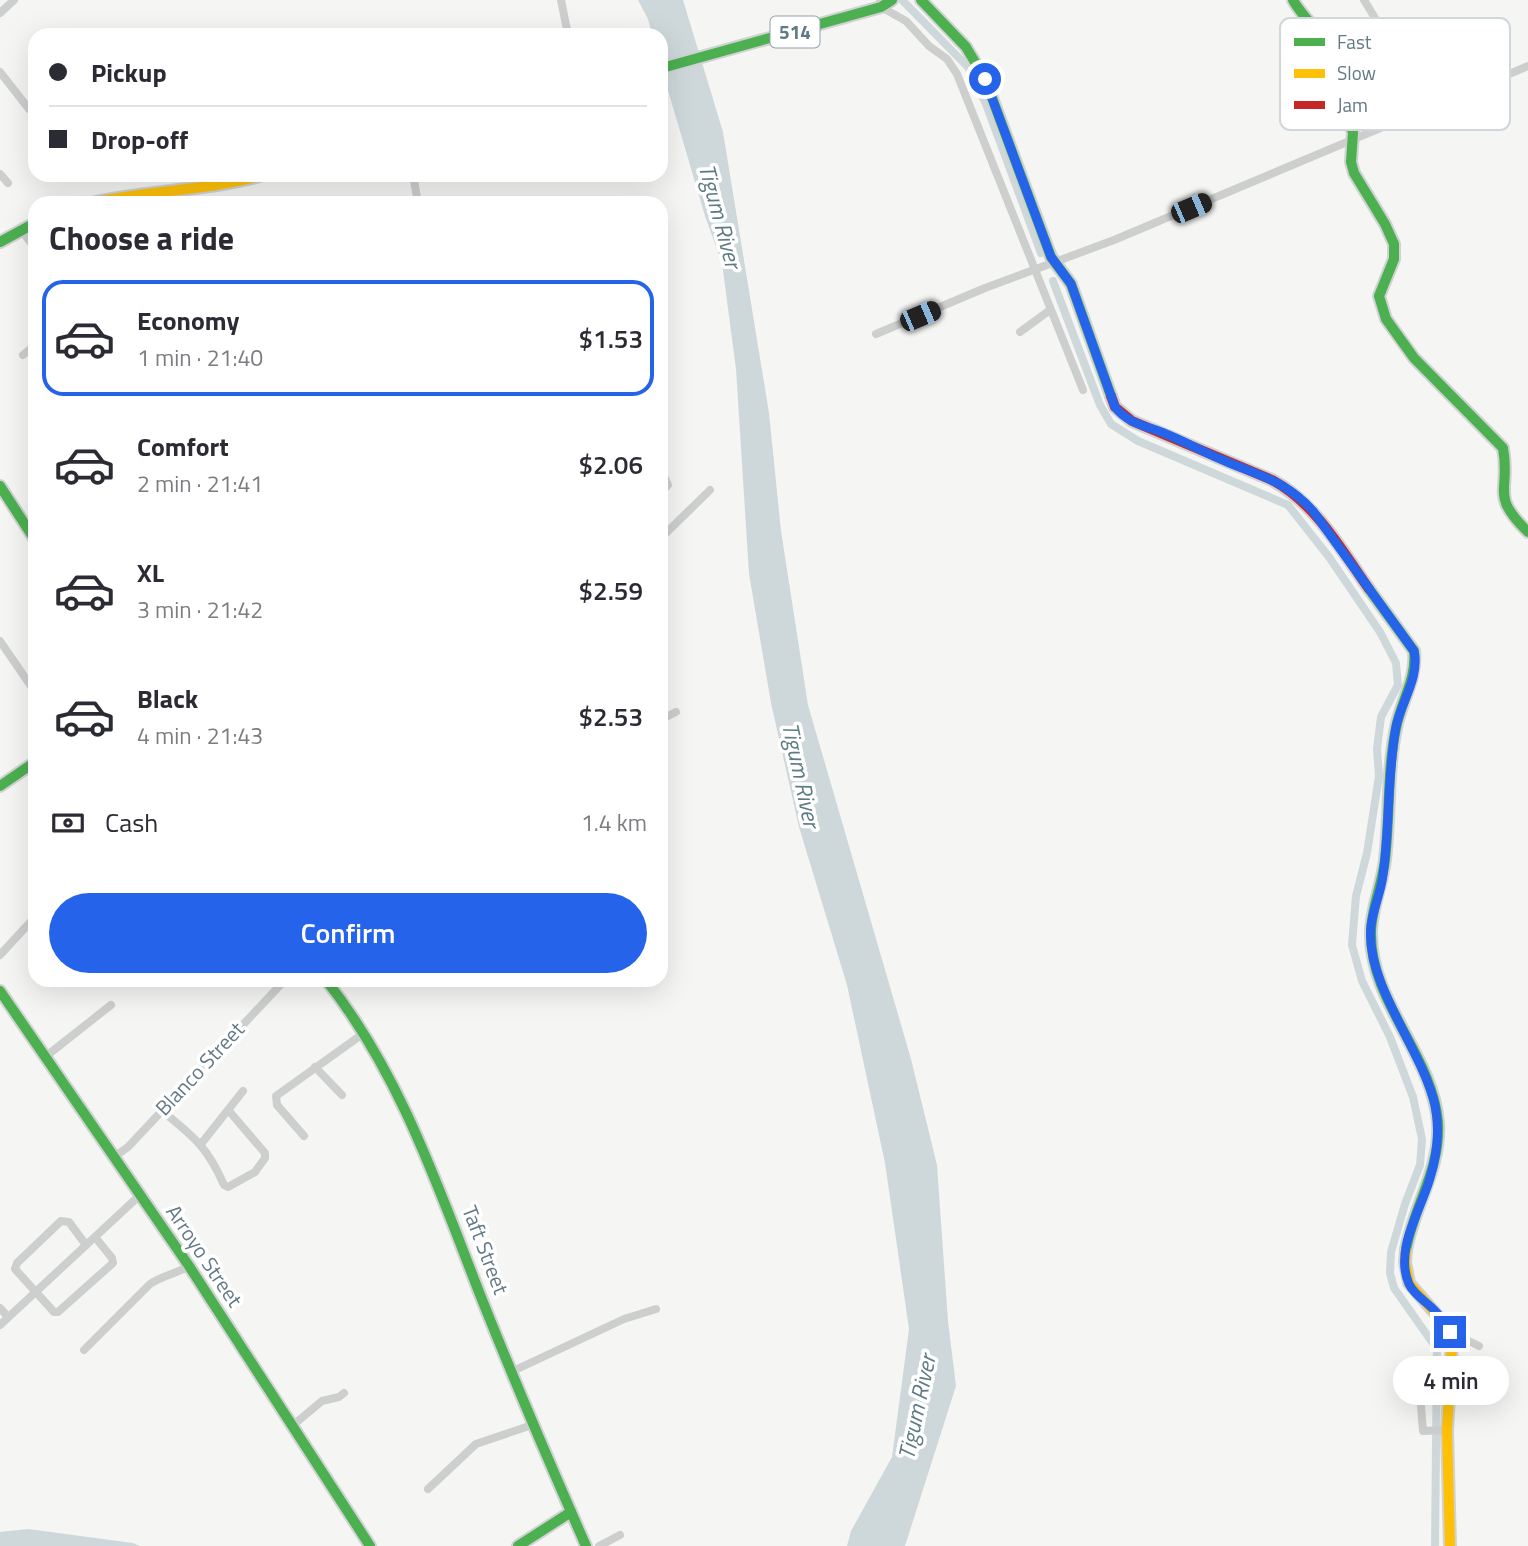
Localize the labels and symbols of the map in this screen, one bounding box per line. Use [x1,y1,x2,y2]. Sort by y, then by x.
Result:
road number: 514 [770,16,820,48]
legend [1280,18,1510,130]
text: Fast [1337,27,1372,56]
text: Slow [1337,58,1376,87]
route start [969,63,1001,95]
text: Jam [1337,90,1368,119]
water label: Tigum River [690,160,752,274]
car [1168,190,1215,226]
car [897,298,944,334]
water label: Tigum River [773,719,830,833]
street label: Blanco Street [147,1014,252,1123]
street label: Arroyo Street [159,1198,251,1314]
street label: Taft Street [454,1201,518,1299]
route end [1434,1316,1466,1348]
water label: Tigum River [888,1349,945,1463]
callout: 4 min [1392,1356,1508,1406]

